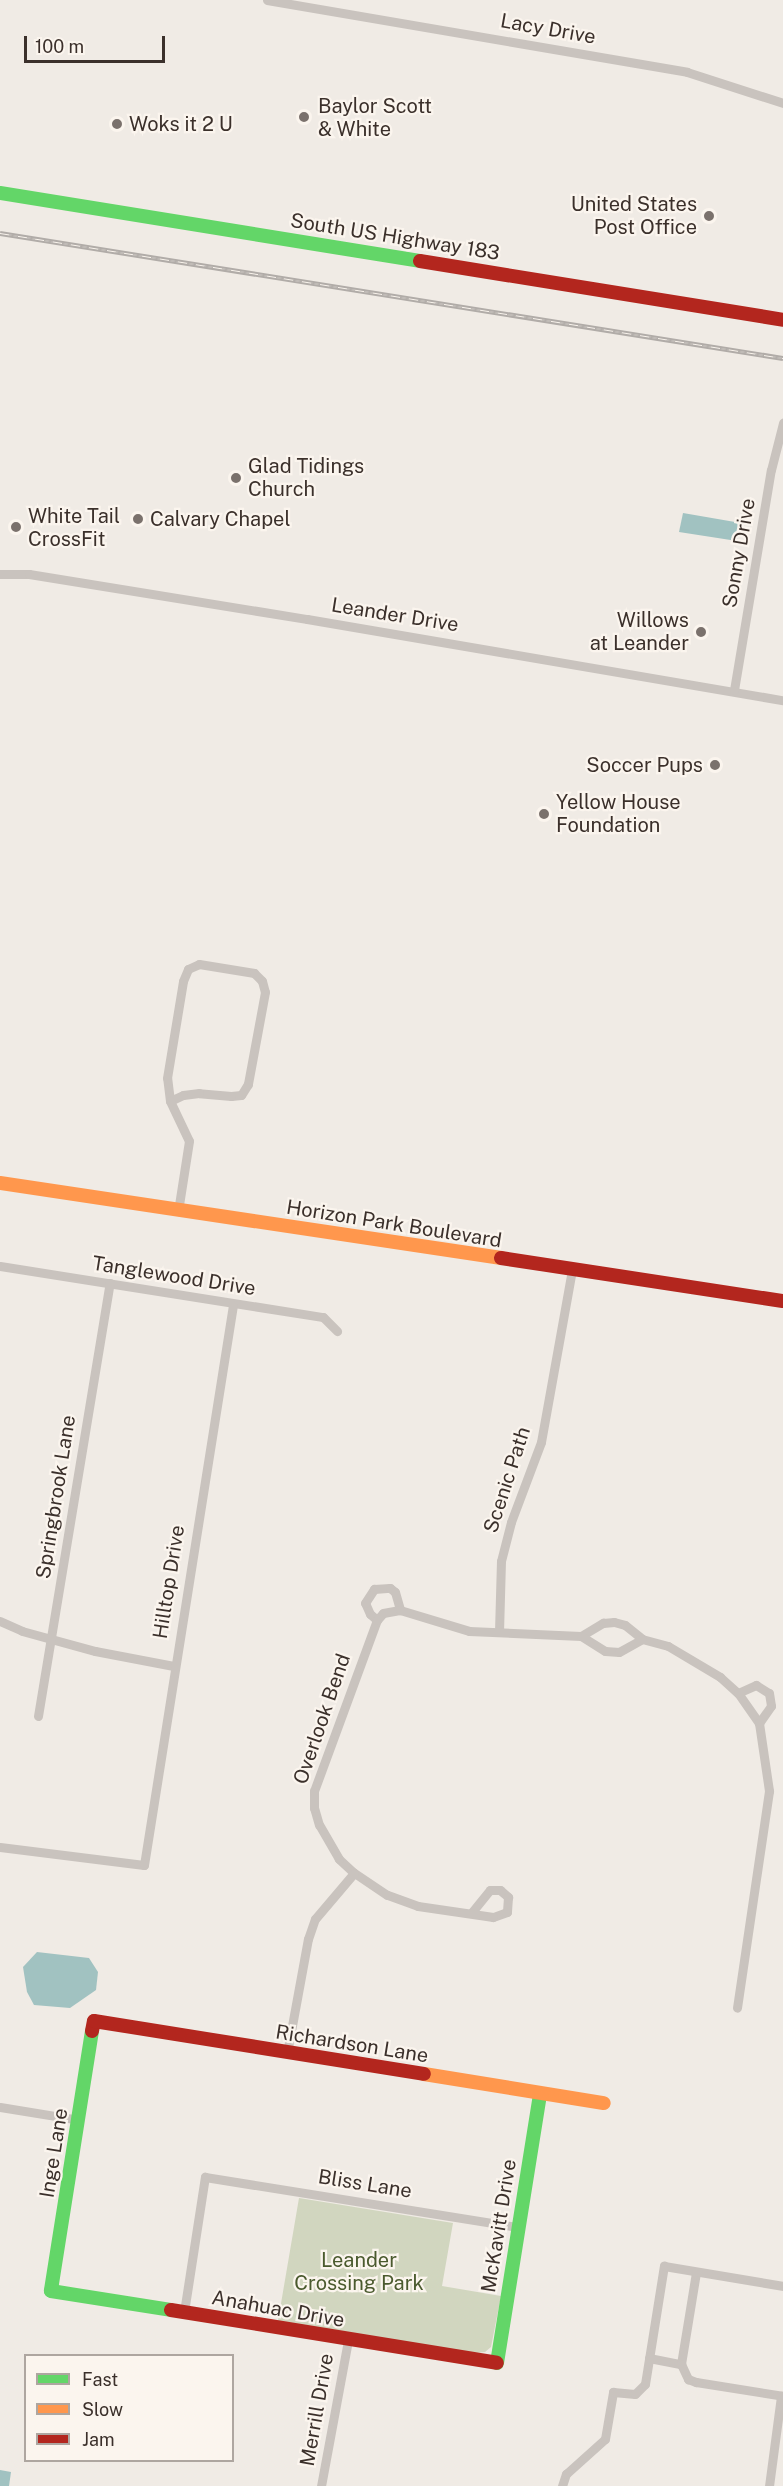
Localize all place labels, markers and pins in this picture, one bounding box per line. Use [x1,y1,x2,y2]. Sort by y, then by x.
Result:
place label: Baylor Scott & White [318,94,432,141]
marker: Baylor Scott & White [295,108,313,126]
place label: Woks it 2 U [129,112,233,136]
marker: Woks it 2 U [110,117,124,131]
place label: United States Post Office [571,192,697,239]
marker: United States Post Office [702,209,716,223]
place label: Glad Tidings Church [248,454,364,501]
marker: Glad Tidings Church [229,471,243,485]
place label: White Tail CrossFit [28,504,120,551]
place label: Calvary Chapel [150,507,291,531]
marker: Calvary Chapel [131,512,145,526]
marker: White Tail CrossFit [9,520,23,534]
place label: Willows at Leander [590,608,689,655]
marker: Willows at Leander [694,625,708,639]
place label: Soccer Pups [586,753,703,777]
marker: Soccer Pups [708,758,722,772]
place label: Yellow House Foundation [556,790,681,837]
marker: Yellow House Foundation [537,807,551,821]

